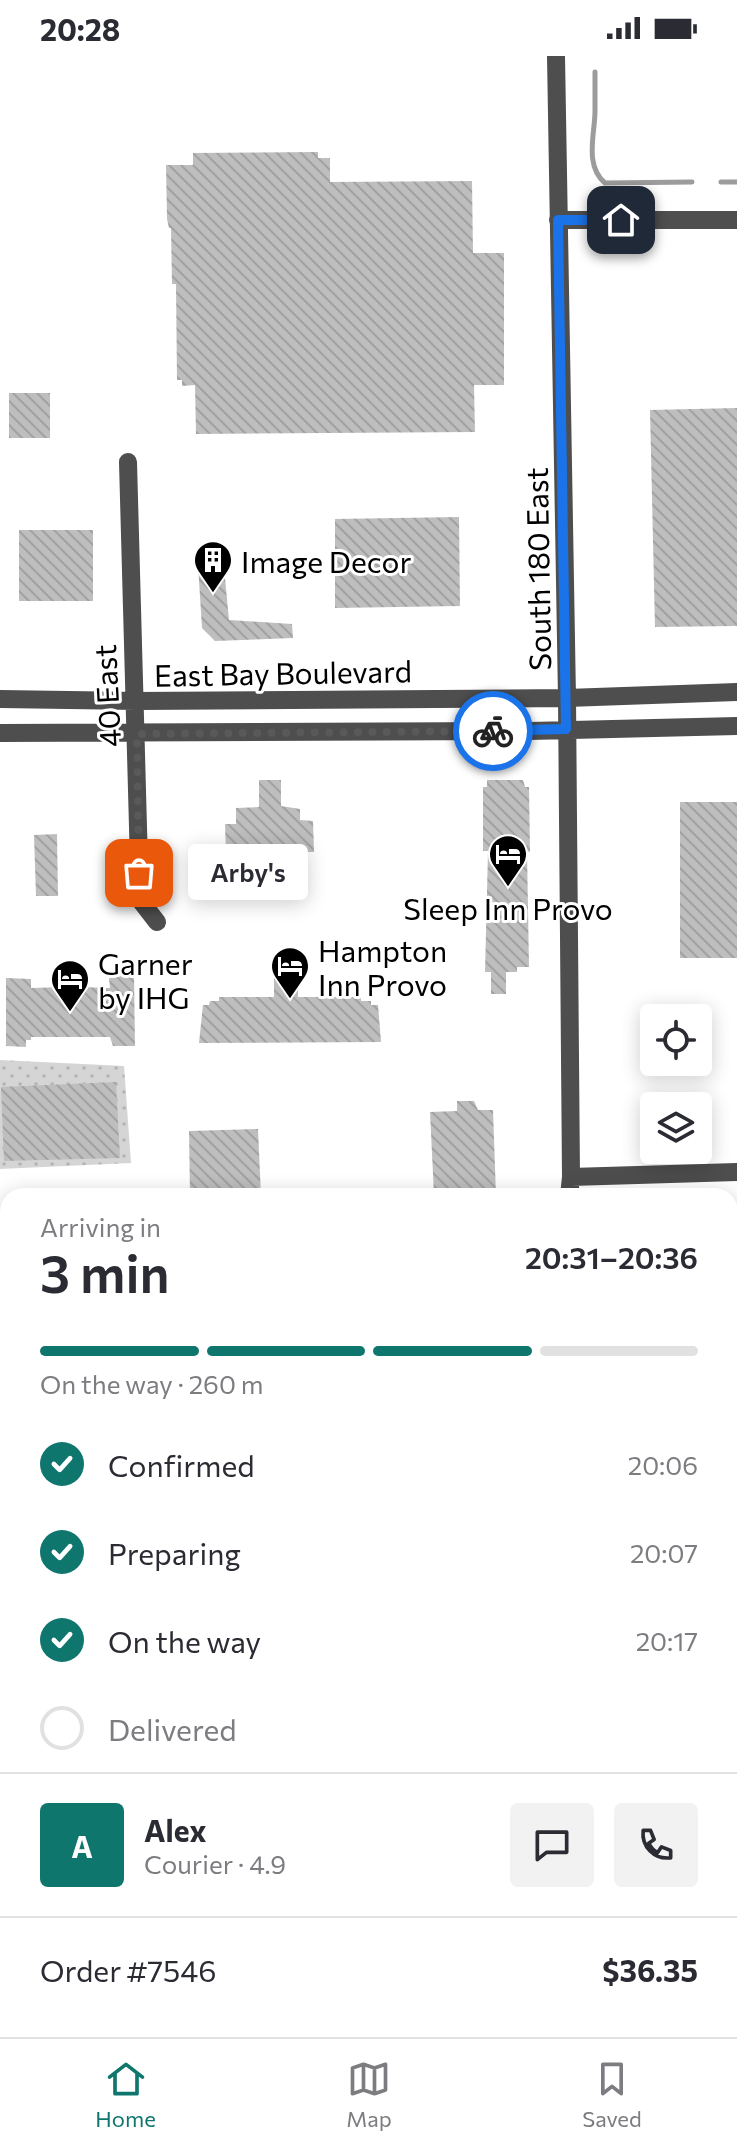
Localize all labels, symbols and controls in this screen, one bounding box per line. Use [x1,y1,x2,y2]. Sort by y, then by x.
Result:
text: 20:28 [40,10,120,47]
pin [587,186,655,254]
icon: home [599,198,643,242]
street label: South 180 East [517,467,557,671]
building icon: Image Decor [192,539,234,594]
place label: Image Decor [241,542,411,579]
street label: 40 East [85,644,127,748]
street label: East Bay Boulevard [154,651,412,693]
courier [453,691,533,771]
icon: bike [471,709,515,753]
hotel icon: Sleep Inn Provo [487,833,529,888]
pin [105,839,173,907]
callout: Arby's [187,845,307,901]
icon: bag [117,851,161,895]
text: Arby's [210,856,286,887]
place label: Sleep Inn Provo [403,889,613,926]
place label: Hampton Inn Provo [318,931,447,1002]
place label: Garner by IHG [98,944,193,1015]
hotel icon: Hampton Inn Provo [269,945,311,1000]
hotel icon: Garner by IHG [49,958,91,1013]
map controls [640,1004,712,1164]
button: locate [640,1004,712,1076]
button: layers [640,1092,712,1164]
text: Arriving in [40,1211,161,1242]
text: 20:31–20:36 [525,1238,698,1275]
text: 3 min [40,1240,169,1304]
text: On the way · 260 m [40,1368,264,1399]
icon: check [40,1442,84,1486]
text: Confirmed [108,1446,255,1483]
text: 20:06 [628,1449,698,1480]
icon: check [40,1530,84,1574]
text: Preparing [108,1534,241,1571]
text: 20:07 [630,1537,698,1568]
icon: check [40,1618,84,1662]
text: On the way [108,1622,261,1659]
text: 20:17 [636,1625,698,1656]
text: Delivered [108,1710,237,1747]
button: chat [510,1803,594,1887]
button: phone [614,1803,698,1887]
text: Alex [144,1811,207,1848]
text: A [71,1827,93,1864]
text: Courier · 4.9 [144,1848,286,1879]
text: Order #7546 [40,1951,217,1988]
text: $36.35 [602,1951,698,1988]
tab: Home [95,2057,156,2132]
tab: Map [346,2057,392,2132]
tab: Saved [582,2057,642,2132]

